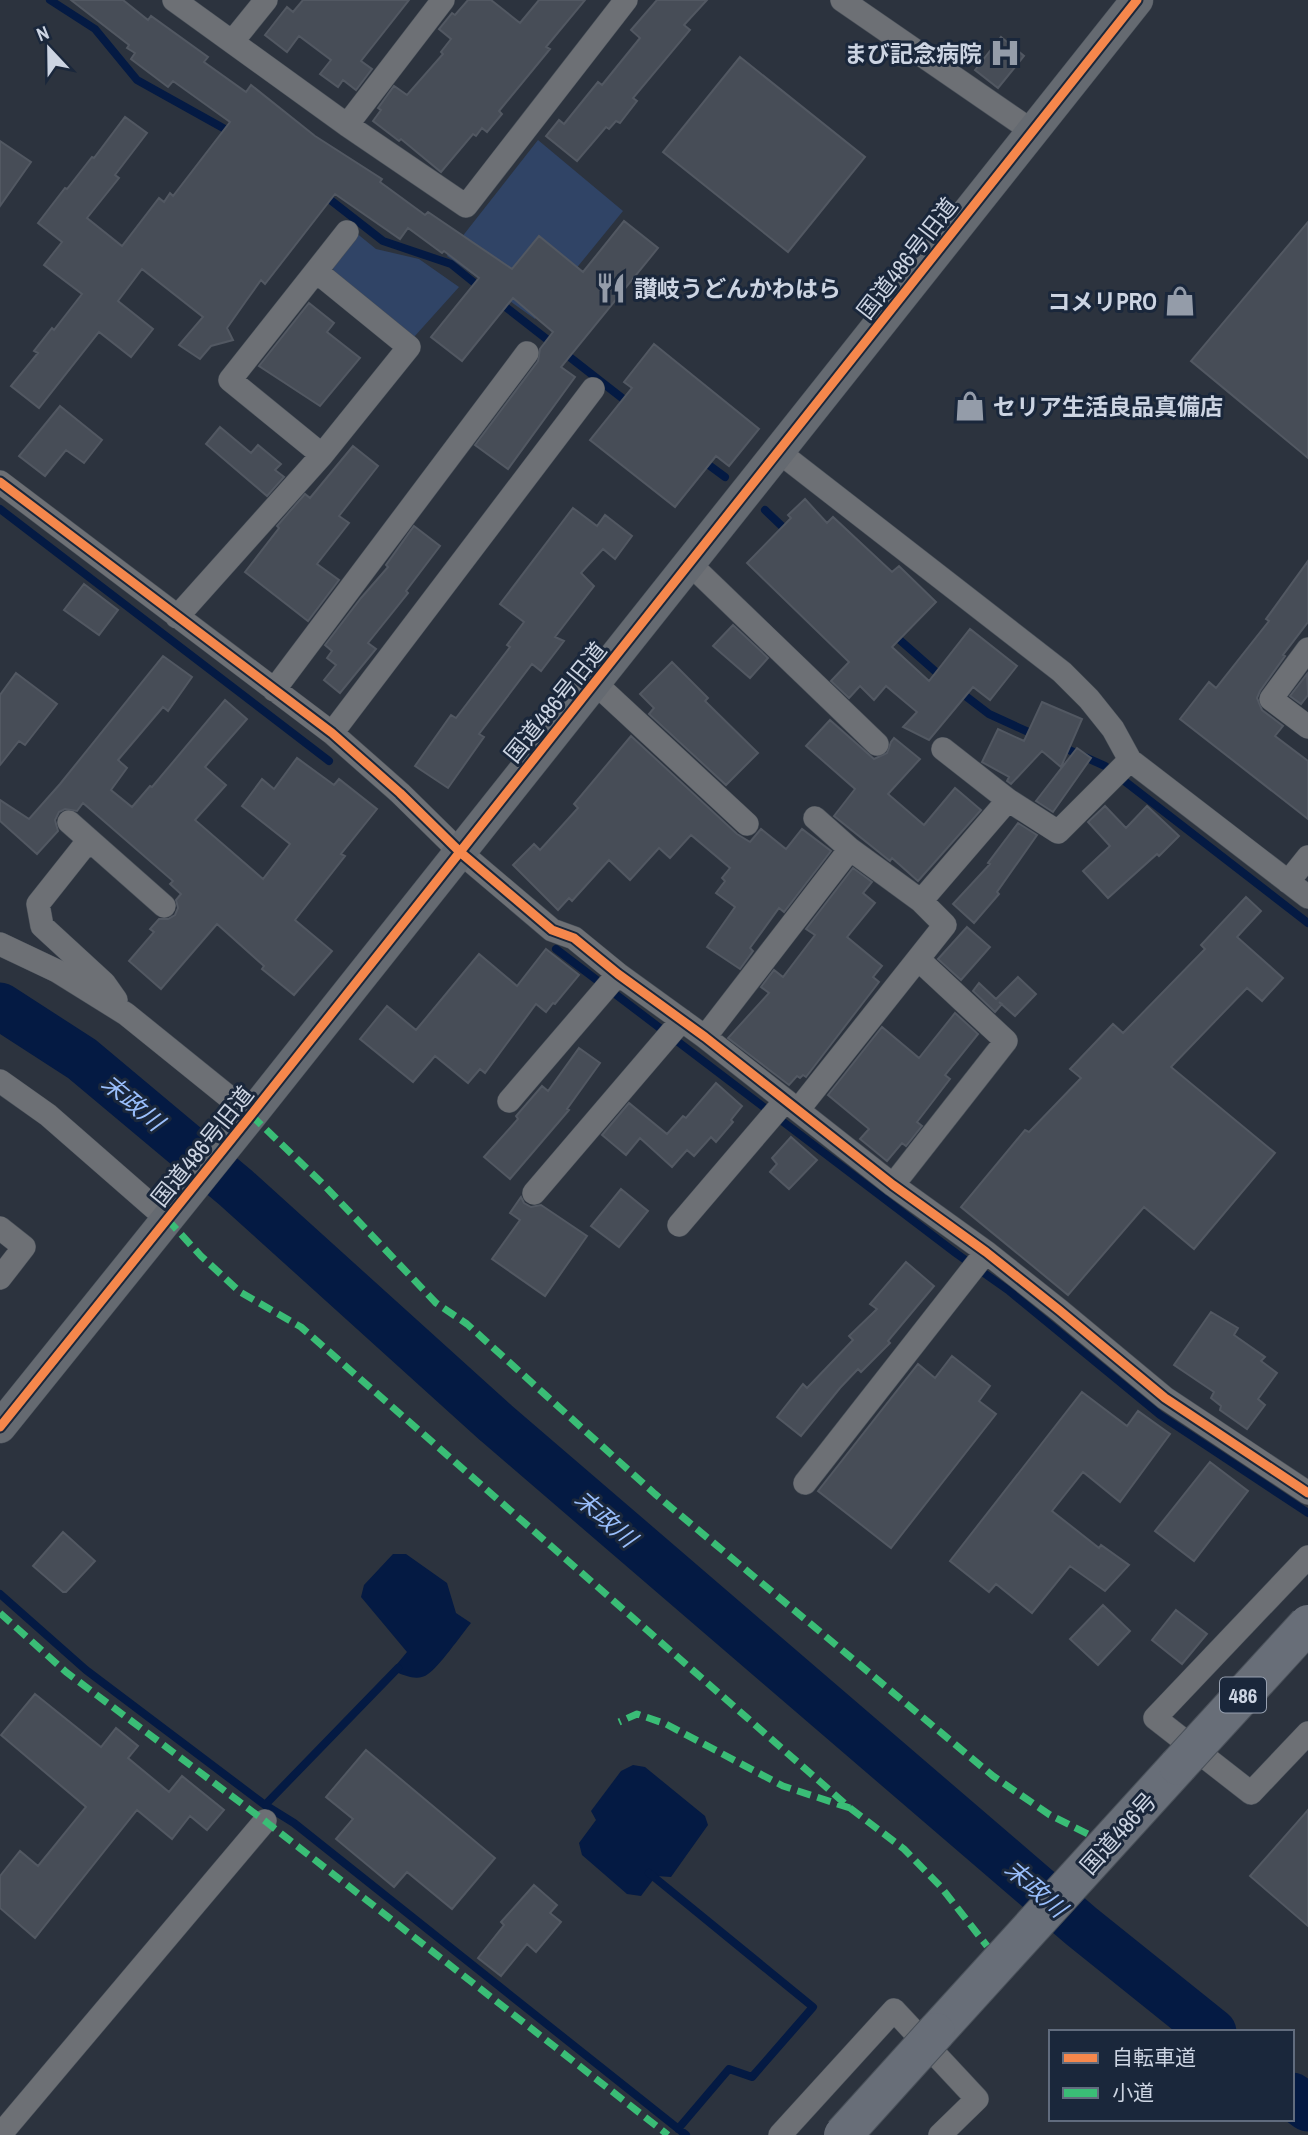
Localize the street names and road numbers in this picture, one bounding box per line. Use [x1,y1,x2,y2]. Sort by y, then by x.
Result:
street label: 国道486号旧道 [850,191,964,325]
street label: 国道486号旧道 [497,635,613,769]
street label: 国道486号旧道 [144,1079,260,1213]
road number: 486 [1220,1678,1266,1712]
street label: 国道486号 [1073,1785,1163,1881]

